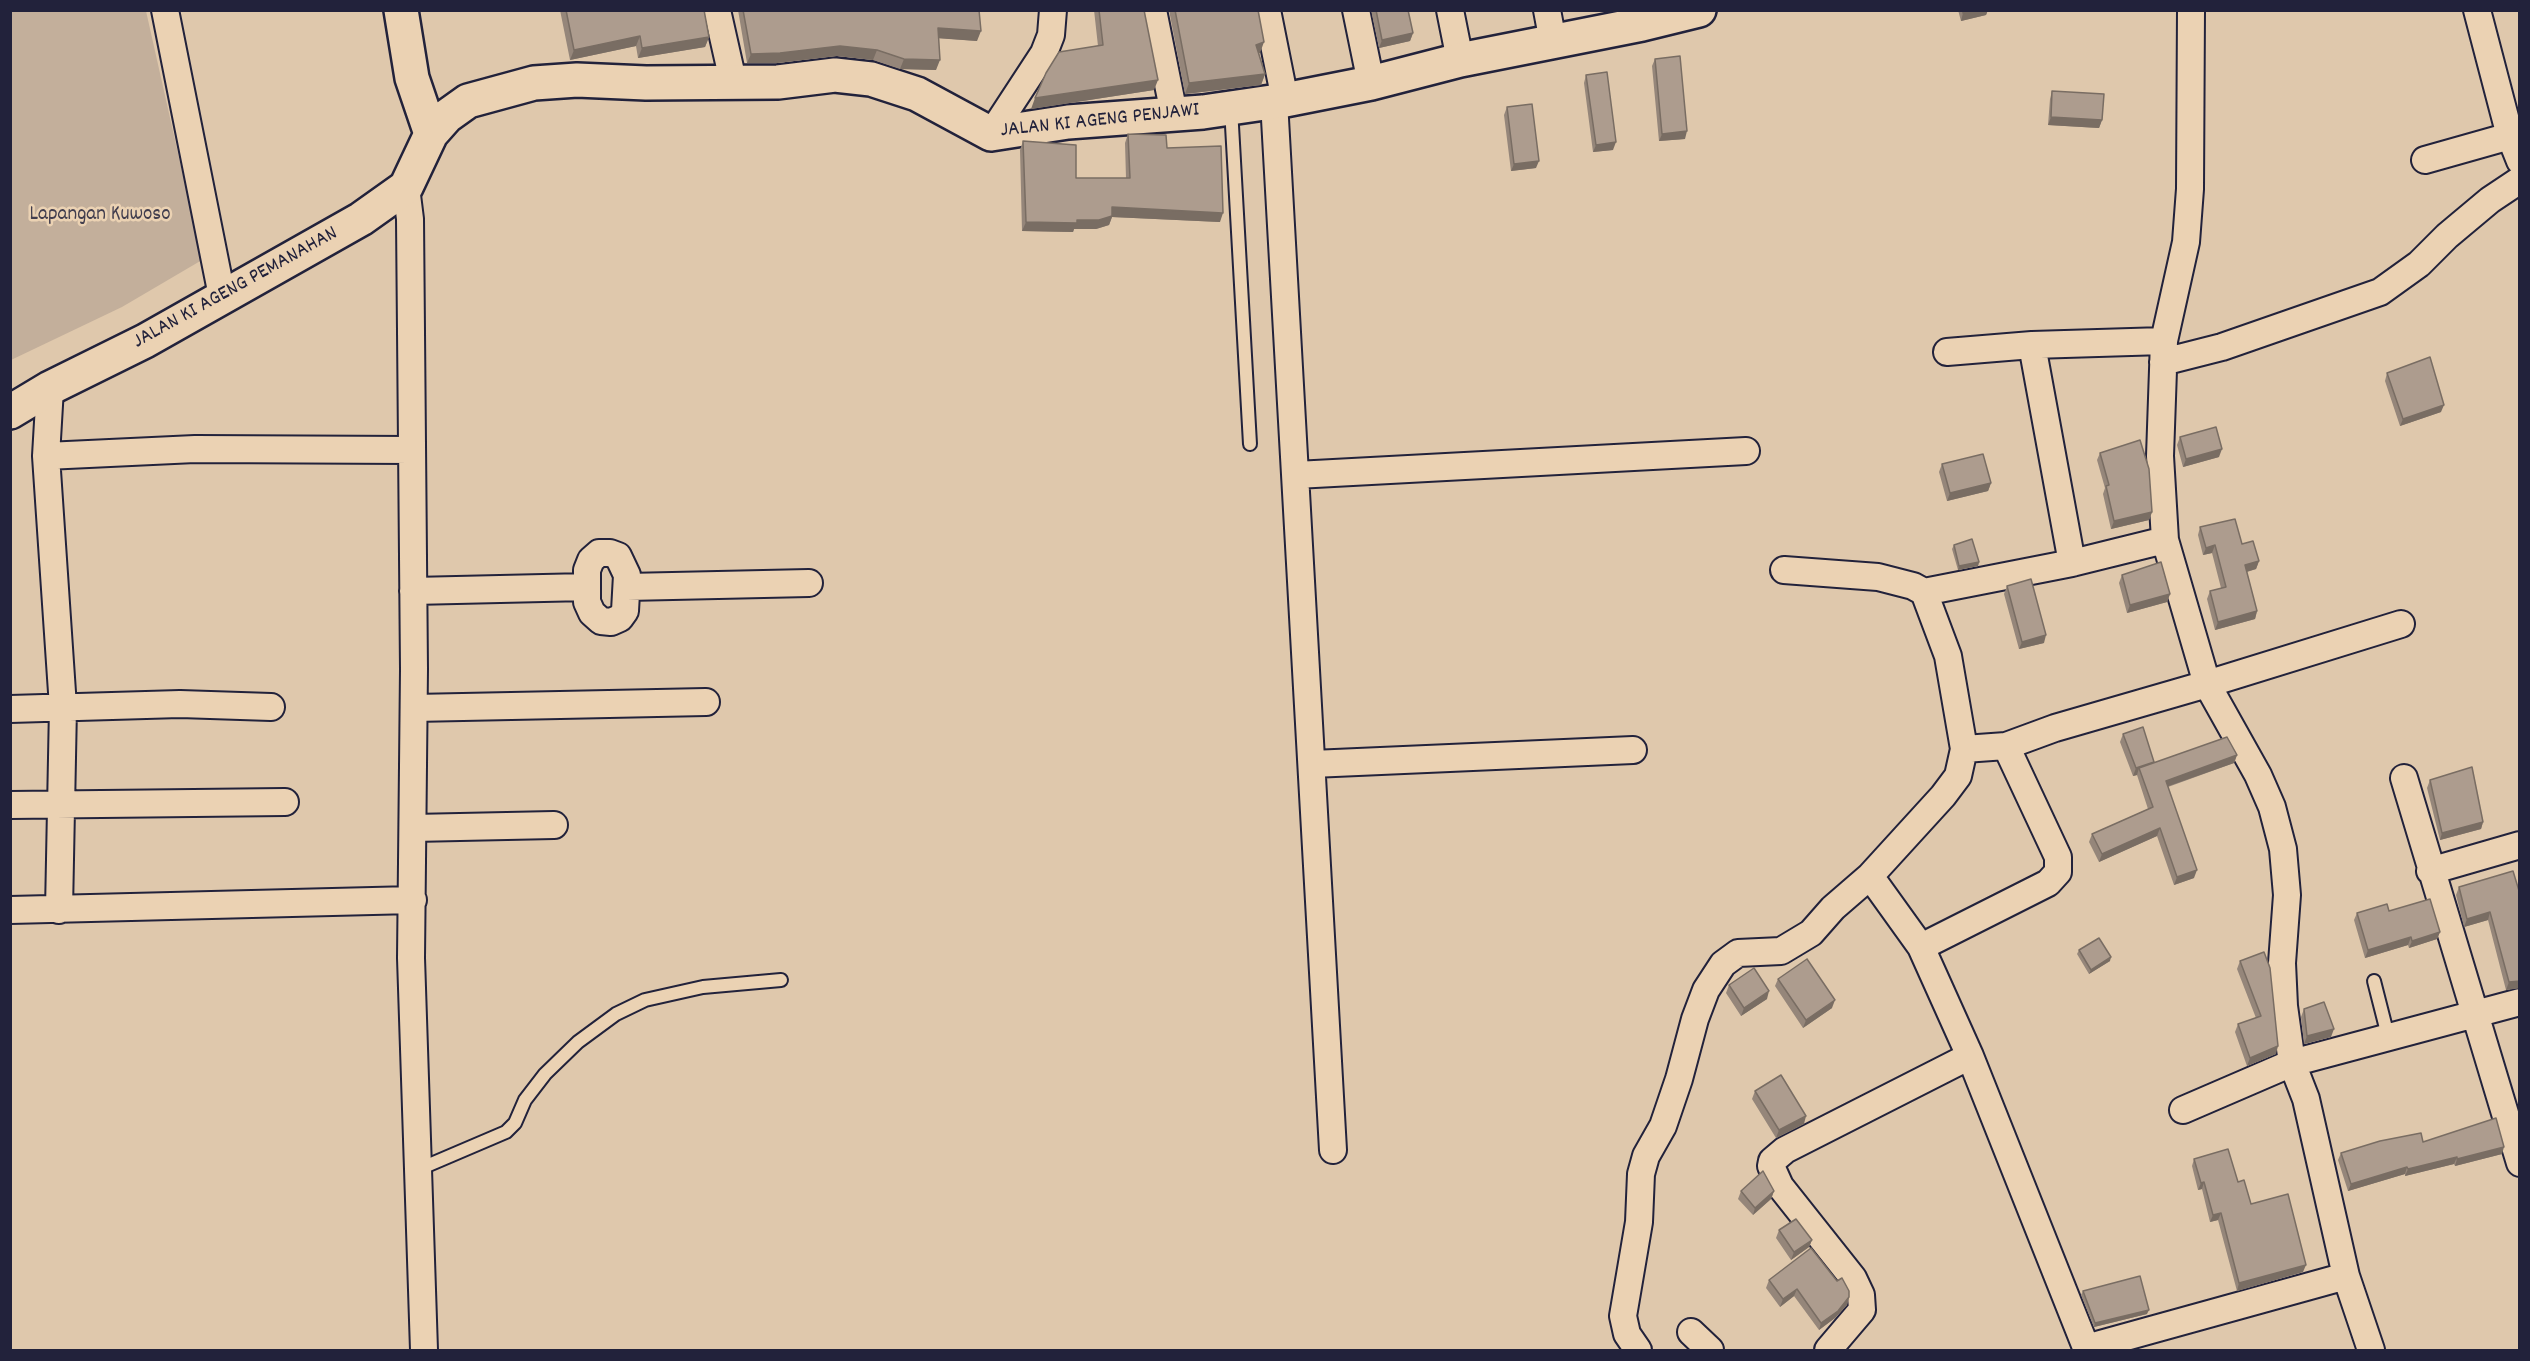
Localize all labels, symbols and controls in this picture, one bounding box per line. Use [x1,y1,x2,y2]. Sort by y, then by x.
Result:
street label: JALAN KI AGENG PENJAWI [999,99,1201,145]
park label: Lapangan Kuwoso [29,203,171,229]
street label: JALAN KI AGENG PEMANAHAN [129,222,343,356]

